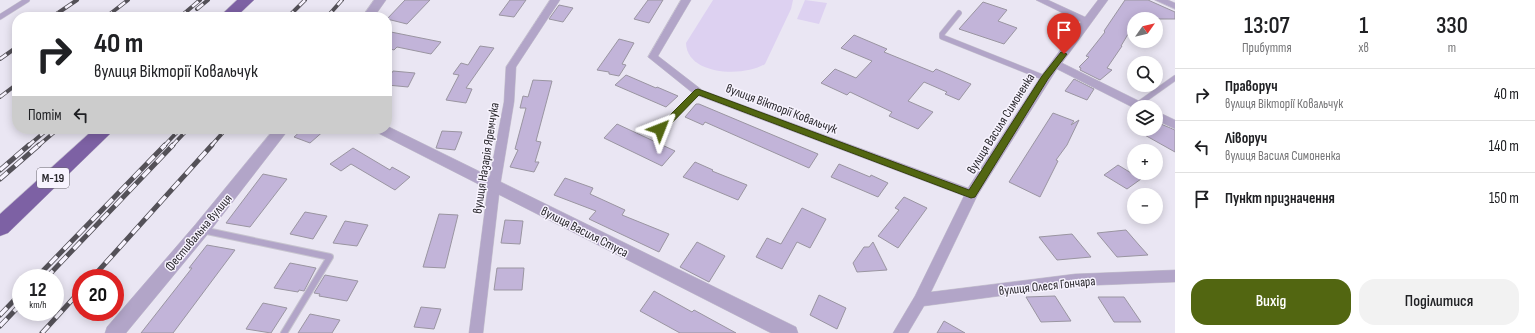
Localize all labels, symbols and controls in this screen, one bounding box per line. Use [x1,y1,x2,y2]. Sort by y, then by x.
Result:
text: 13:07 [1244,11,1290,40]
text: 1 [1359,11,1368,40]
text: 330 [1436,11,1468,40]
north arrow [1127,12,1163,48]
map controls [1127,12,1163,224]
pin [1047,13,1081,54]
icon: arrive [1053,19,1075,41]
text: 40 m [94,27,143,60]
icon: right [28,28,80,80]
text: Прибуття [1242,40,1292,56]
text: хв [1359,40,1369,56]
text: m [1448,40,1456,56]
button: search [1127,56,1163,92]
text: вулиця Вікторії Ковальчук [94,61,258,82]
street label: вулиця Василя Симоненка [963,70,1038,177]
text: Праворуч [1225,77,1278,96]
street label: вулиця Вікторії Ковальчук [724,80,840,138]
icon: right [1191,84,1213,106]
text: 40 m [1494,85,1519,104]
text: вулиця Вікторії Ковальчук [1225,96,1343,112]
button: layers [1127,100,1163,136]
street label: вулиця Назарія Яремчука [469,101,503,215]
icon: left [70,104,92,126]
text: Потім [28,106,62,125]
position arrow [639,108,681,150]
text: Ліворуч [1225,129,1267,148]
icon: left [1191,136,1213,158]
text: 140 m [1489,137,1519,156]
button: + [1127,144,1163,180]
text: вулиця Василя Симоненка [1225,148,1341,164]
road number: М-19 [37,168,69,188]
button: − [1127,188,1163,224]
icon: arrive [1191,188,1213,210]
text: Пункт призначення [1225,189,1335,208]
text: 150 m [1489,189,1519,208]
street label: Фестивальна вулиця [162,191,236,274]
street label: вулиця Василя Стуса [538,203,631,261]
speed limit sign: 20 [72,269,124,321]
street label: вулиця Олеся Гончара [998,273,1096,299]
text: 12 [30,278,46,302]
button: Вихід [1191,279,1351,325]
button: Поділитися [1359,279,1519,325]
text: km/h [29,299,47,311]

